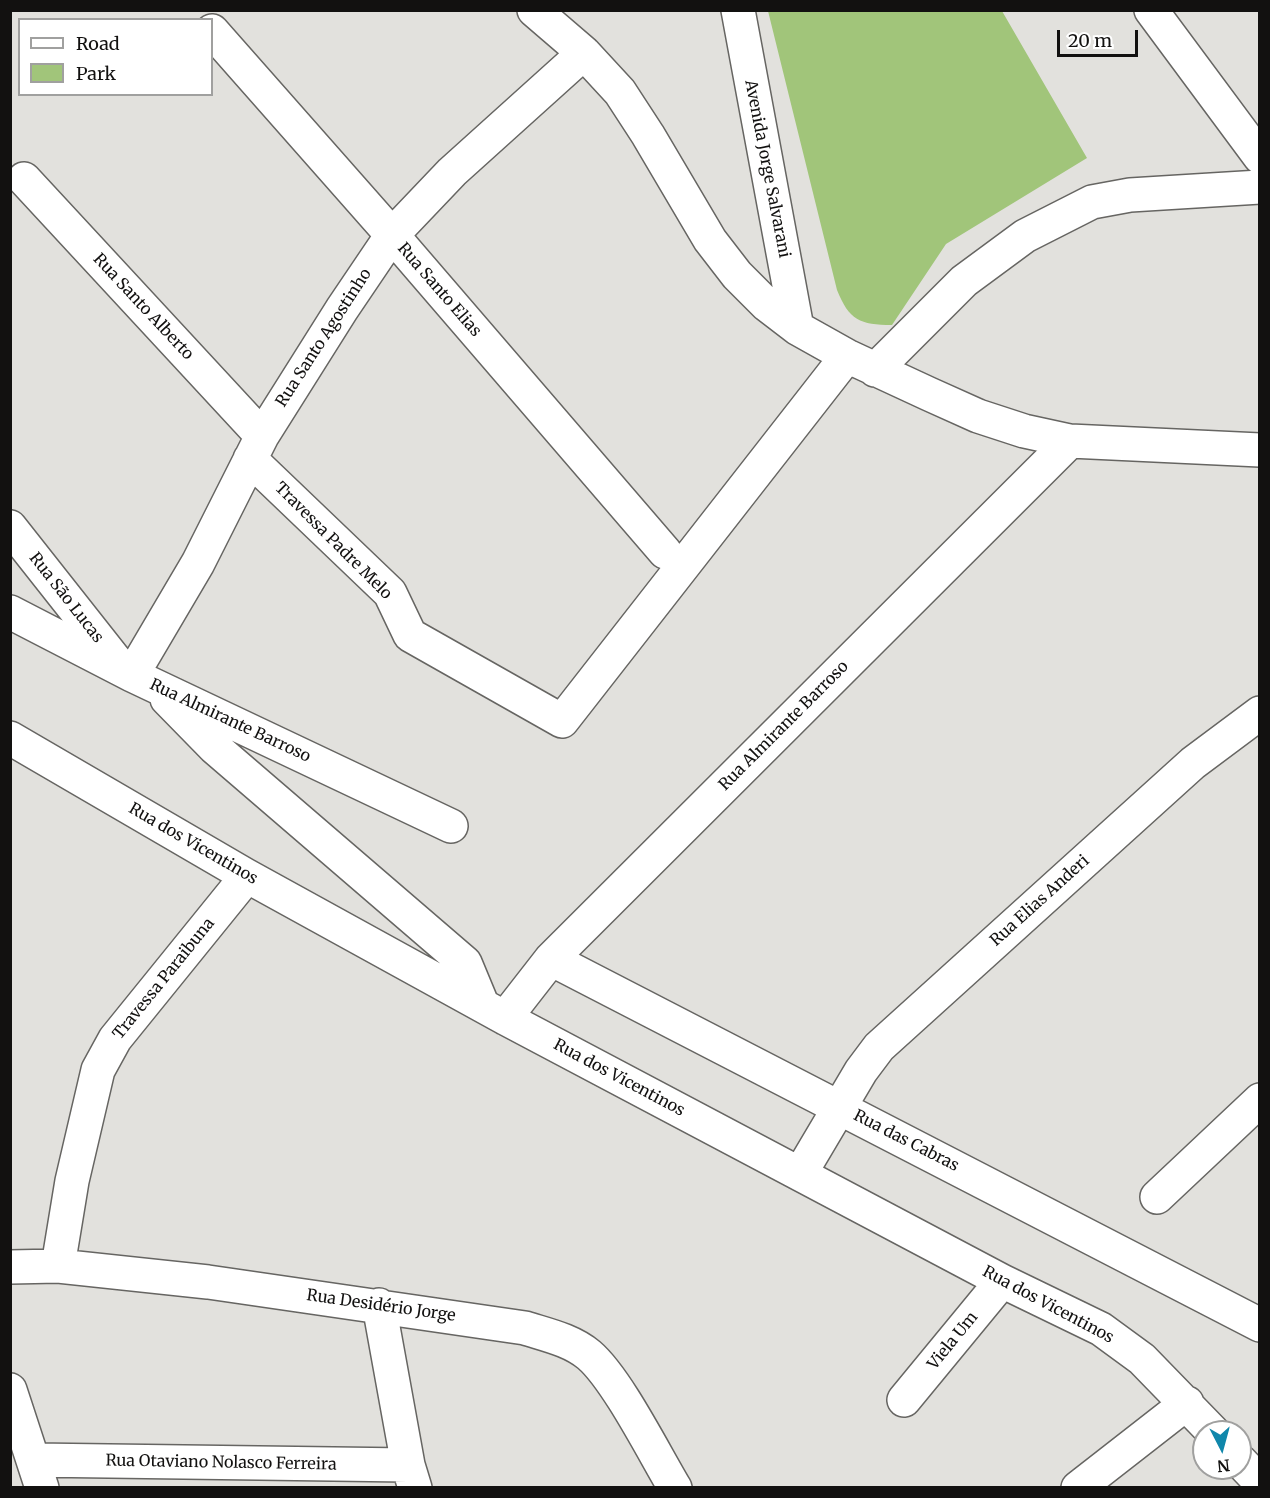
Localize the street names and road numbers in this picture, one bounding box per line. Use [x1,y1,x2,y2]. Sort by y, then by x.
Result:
street label: Avenida Jorge Salvarani [740,78,794,260]
street label: Rua Santo Elias [393,239,485,341]
street label: Rua Santo Alberto [89,250,197,364]
street label: Rua Santo Agostinho [272,265,376,411]
street label: Travessa Padre Melo [270,478,396,604]
street label: Rua São Lucas [25,549,107,647]
street label: Rua Almirante Barroso [715,657,853,795]
street label: Rua Almirante Barroso [147,675,313,767]
street label: Rua dos Vicentinos [125,799,261,889]
street label: Rua Elias Anderi [987,852,1093,950]
street label: Travessa Paraibuna [109,915,219,1043]
street label: Rua dos Vicentinos [550,1035,688,1121]
street label: Rua das Cabras [850,1106,962,1176]
street label: Rua dos Vicentinos [979,1262,1117,1348]
street label: Rua Desidério Jorge [305,1286,457,1326]
street label: Viela Um [924,1308,982,1374]
street label: Rua Otaviano Nolasco Ferreira [105,1451,337,1475]

